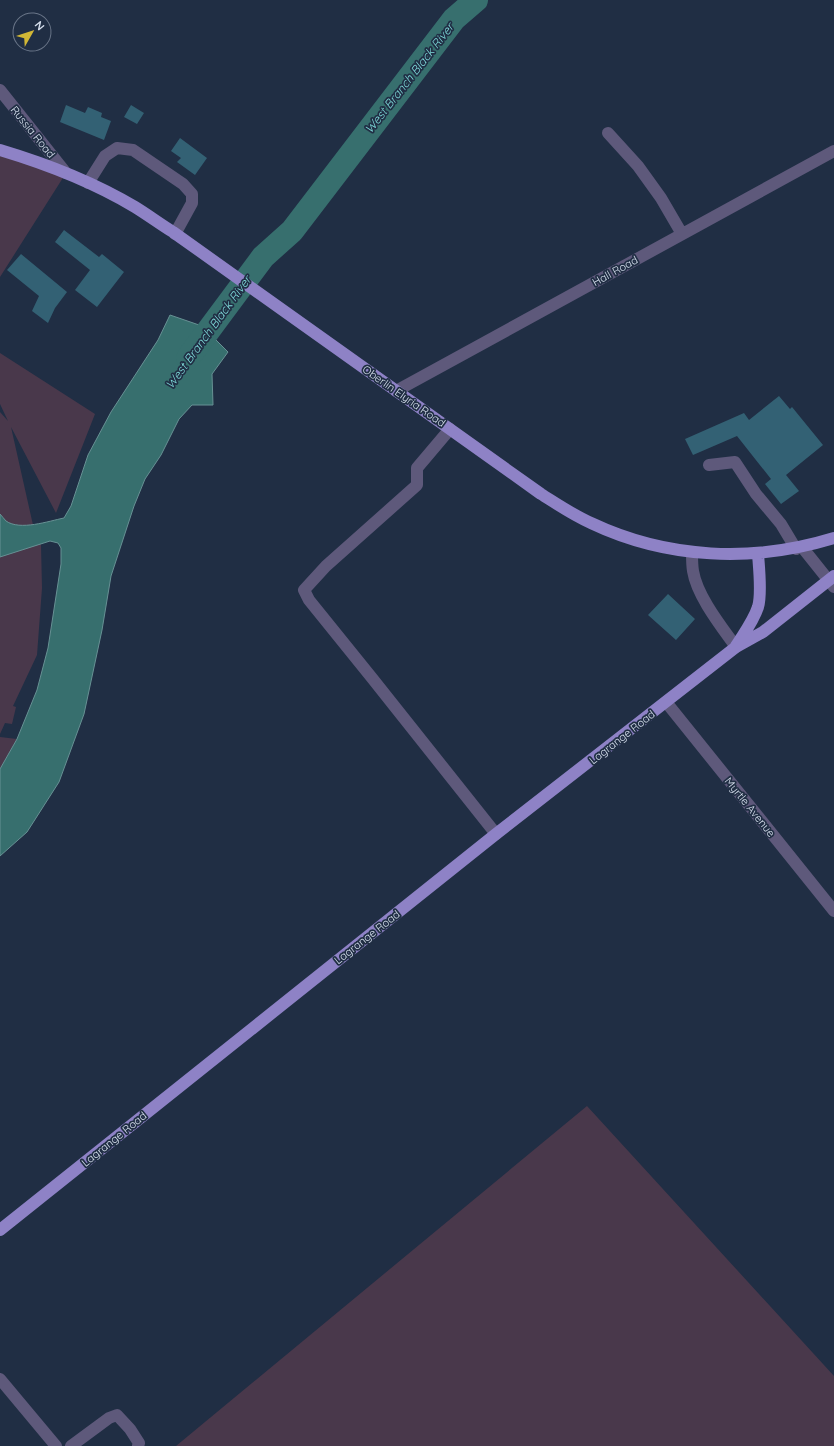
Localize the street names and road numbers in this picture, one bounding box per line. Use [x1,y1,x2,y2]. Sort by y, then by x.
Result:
street label: Russia Road [8,103,58,161]
street label: Hall Road [590,253,640,289]
street label: Oberlin Elyria Road [360,362,448,430]
street label: Lagrange Road [586,707,658,767]
street label: Myrtle Avenue [722,774,778,840]
street label: Lagrange Road [331,907,403,967]
street label: Lagrange Road [79,1108,149,1170]

